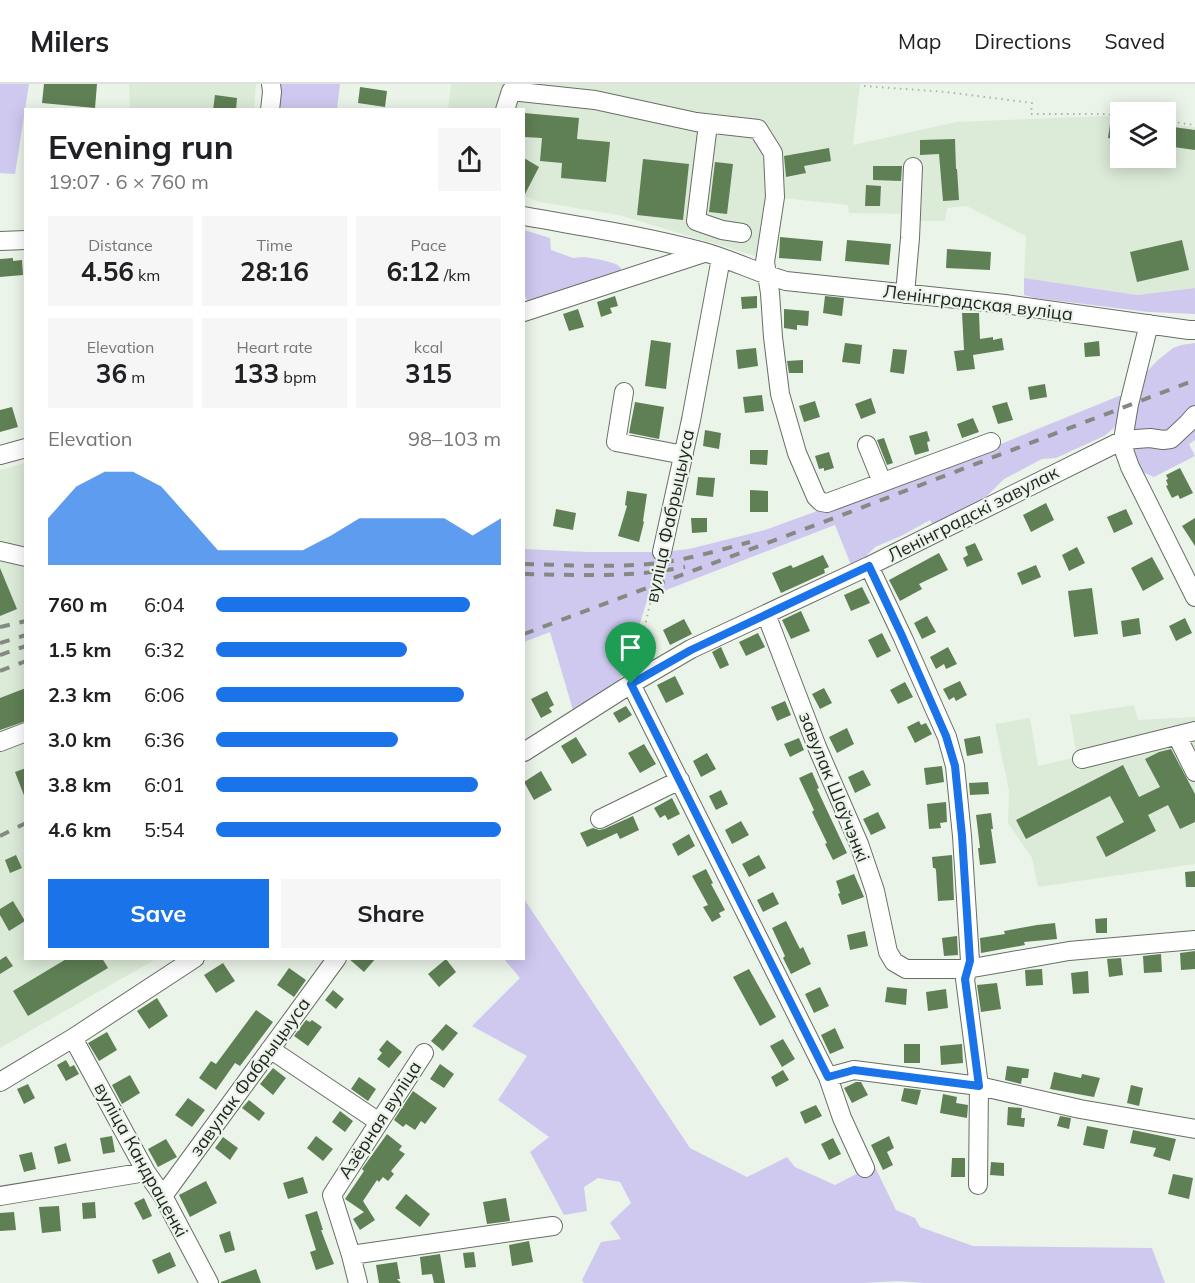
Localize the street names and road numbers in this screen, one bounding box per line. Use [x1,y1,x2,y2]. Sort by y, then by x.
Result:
street label: Ленінградская вуліца [882,279,1074,326]
street label: вуліца Фабрыцыуса [640,427,699,605]
street label: Ленінградскі завулак [883,460,1063,567]
street label: завулак Шаўчэнкі [794,708,875,865]
street label: завулак Фабрыцыуса [184,993,315,1161]
street label: Азёрная вуліца [333,1056,426,1183]
street label: вуліца Кандраценкі [89,1078,194,1241]

